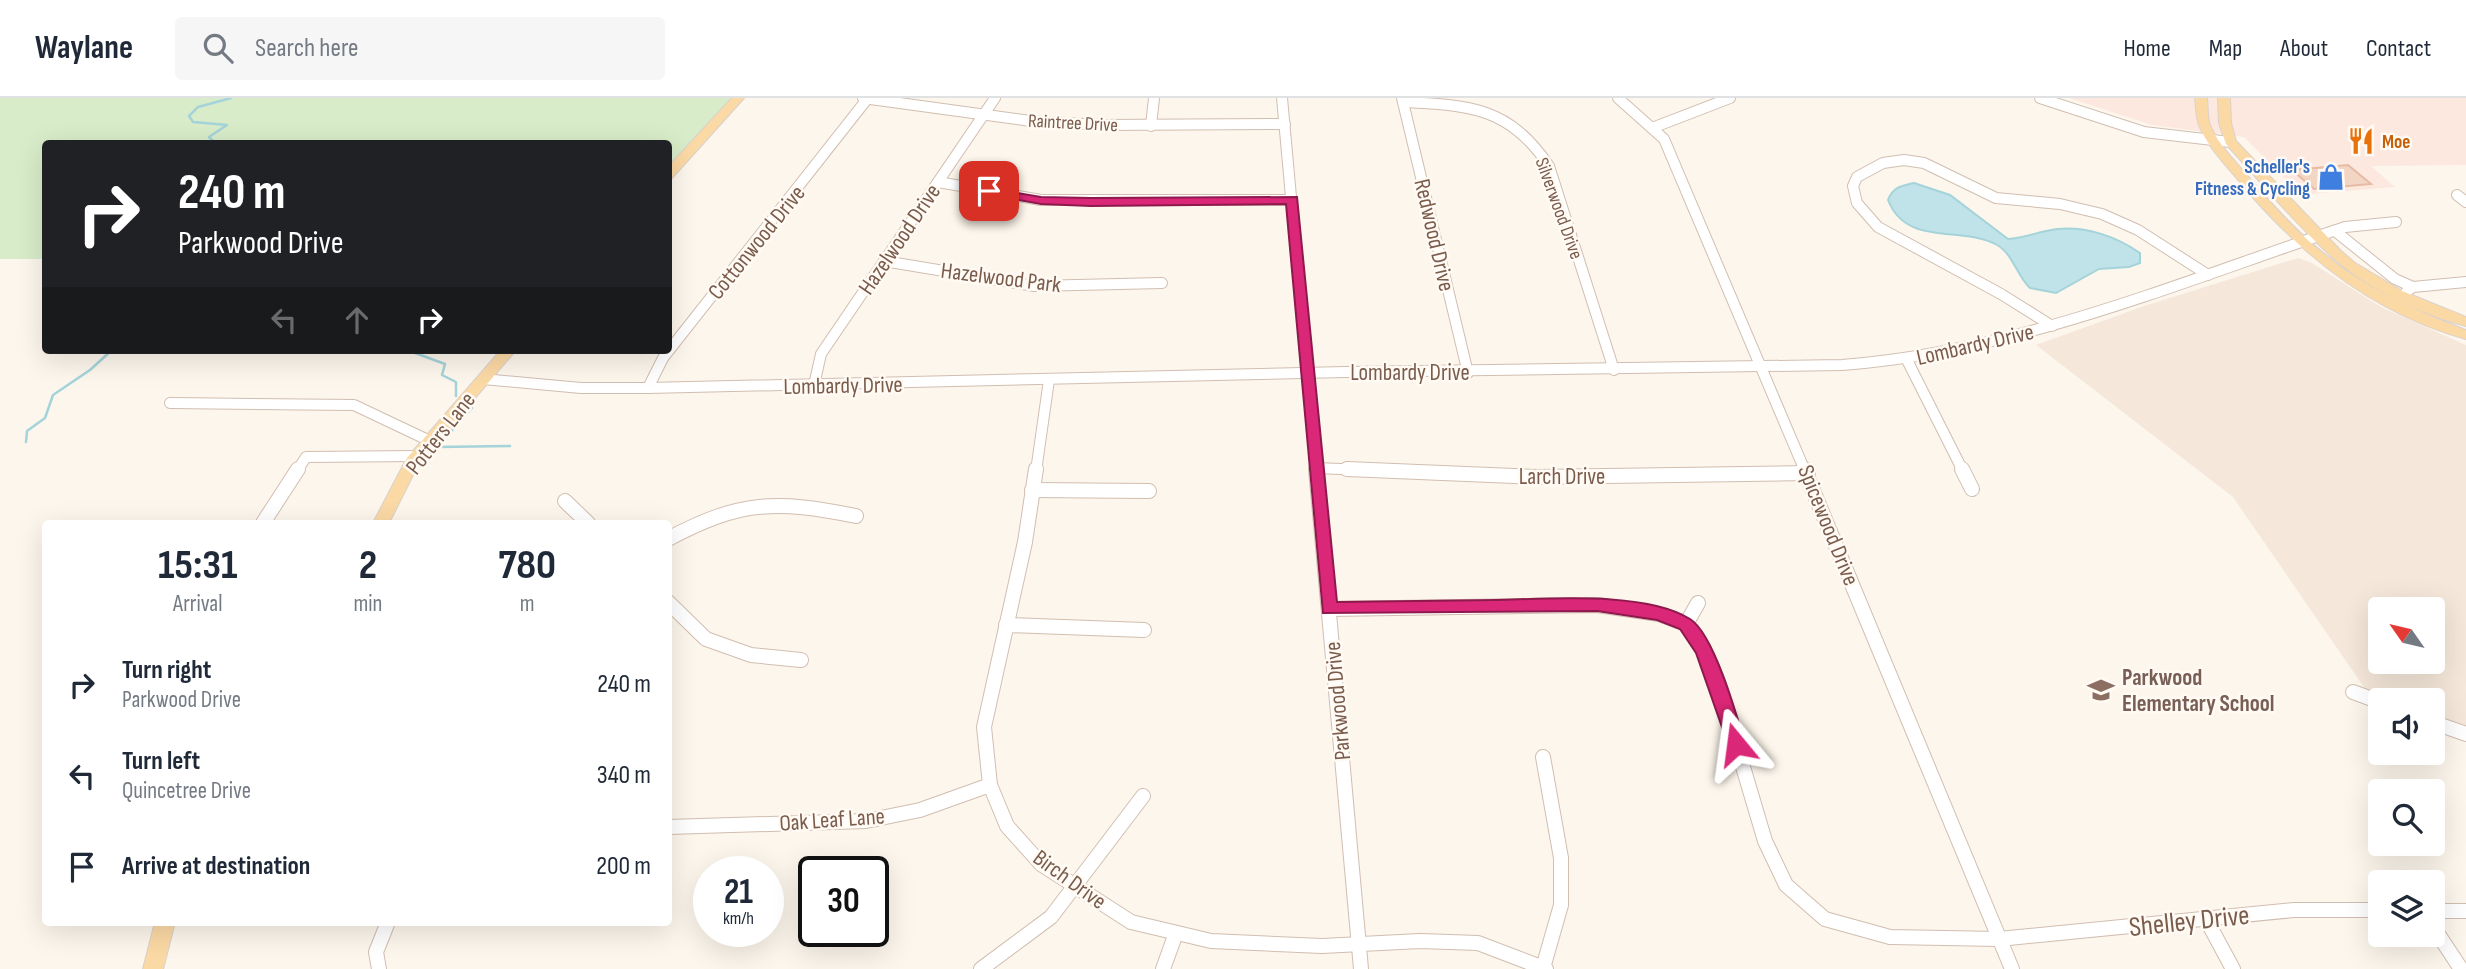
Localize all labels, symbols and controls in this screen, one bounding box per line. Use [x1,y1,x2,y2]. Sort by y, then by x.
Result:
search box [175,17,665,80]
text: Waylane [35,28,133,68]
icon: search [199,29,237,67]
text: Search here [255,33,358,64]
text: Home [2123,34,2171,63]
text: Map [2209,34,2242,63]
text: About [2280,34,2328,63]
text: Contact [2366,34,2431,63]
street label: Raintree Drive [1027,110,1118,137]
restaurant icon: Moe [2346,126,2376,156]
place label: Moe [2382,131,2410,154]
street label: Silverwood Drive [1530,155,1588,262]
place label: Scheller's Fitness & Cycling [2195,156,2310,201]
pin [959,161,1019,221]
shop icon: Scheller's Fitness & Cycling [2316,162,2346,192]
text: 240 m [178,164,286,223]
icon: right [63,168,154,259]
icon: arrive [970,172,1008,210]
street label: Redwood Drive [1408,176,1461,294]
street label: Hazelwood Drive [853,179,947,300]
street label: Cottonwood Drive [702,180,811,305]
text: Parkwood Drive [178,224,344,263]
street label: Hazelwood Park [939,257,1063,299]
icon: left [265,301,303,339]
icon: ahead [338,301,376,339]
icon: right [411,301,449,339]
street label: Lombardy Drive [1914,318,2037,372]
street label: Lombardy Drive [1350,359,1470,387]
street label: Lombardy Drive [783,371,903,401]
street label: Potters Lane [400,387,482,480]
street label: Spicewood Drive [1791,461,1865,590]
street label: Larch Drive [1519,463,1605,491]
text: 15:31 [158,540,238,591]
text: 2 [359,540,377,591]
text: 780 [498,540,556,591]
text: Arrival [173,590,222,618]
text: min [353,590,382,618]
text: m [520,590,535,618]
north arrow [2368,597,2445,674]
map controls [2368,597,2445,947]
street label: Parkwood Drive [1319,640,1357,761]
text: Turn right [122,655,211,686]
place label: Parkwood Elementary School [2122,664,2274,718]
icon: right [63,666,101,704]
text: 240 m [597,669,651,700]
school or university icon: Parkwood Elementary School [2086,675,2116,705]
text: Parkwood Drive [122,686,241,714]
button: sound [2368,688,2445,765]
position arrow [1699,707,1773,781]
text: Turn left [122,746,200,777]
icon: left [63,757,101,795]
text: 340 m [597,760,651,791]
text: Quincetree Drive [122,777,251,805]
button: search [2368,779,2445,856]
street label: Oak Leaf Lane [778,802,886,838]
street label: Birch Drive [1027,844,1111,916]
icon: arrive [63,848,101,886]
text: Arrive at destination [122,851,310,882]
text: 200 m [596,851,651,882]
speed limit sign: 30 [798,856,889,947]
button: layers [2368,870,2445,947]
text: 21 [724,871,753,914]
street label: Shelley Drive [2127,899,2251,944]
text: km/h [723,908,754,929]

